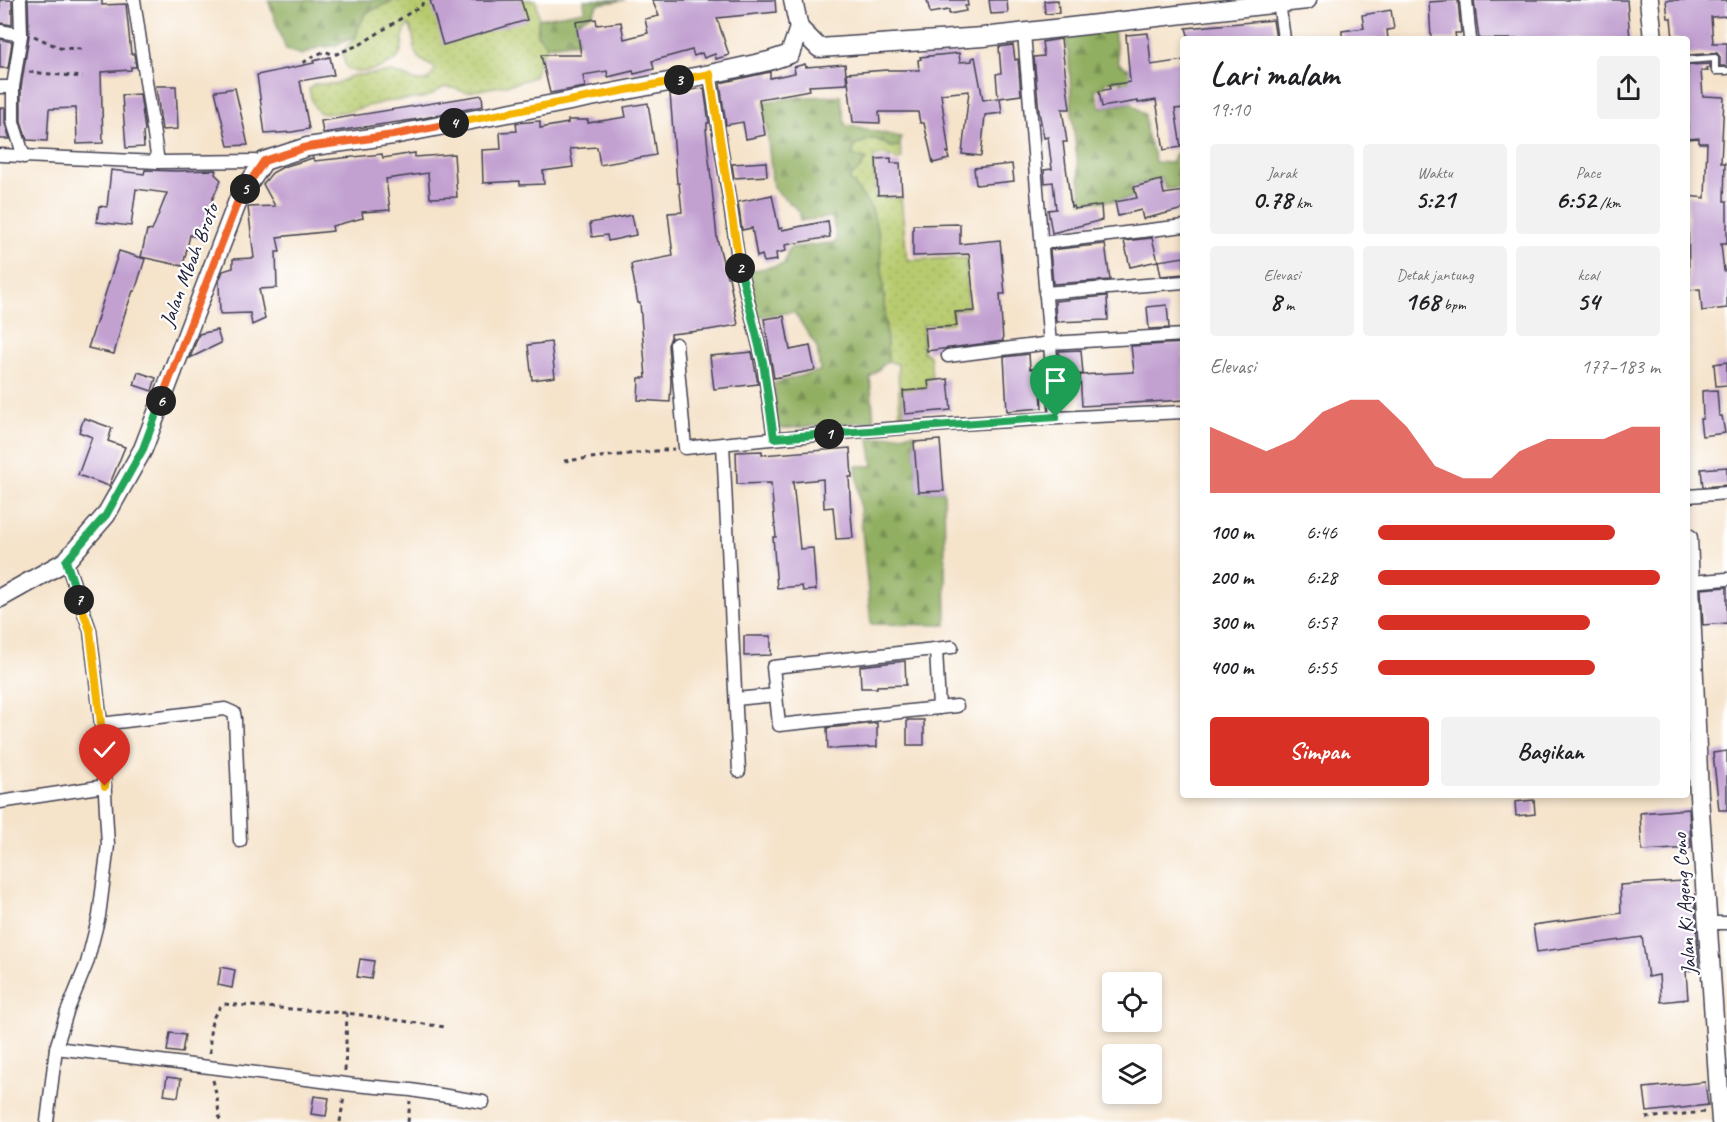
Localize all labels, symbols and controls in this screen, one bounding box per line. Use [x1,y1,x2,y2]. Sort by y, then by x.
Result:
text: Lari malam [1210,53,1339,95]
button: share [1597,56,1660,119]
pin: 3 [664,65,694,95]
text: 3 [675,70,683,90]
text: 19:10 [1210,97,1250,122]
pin: 4 [439,108,469,138]
text: 4 [450,113,458,133]
text: Jarak [1267,163,1297,183]
text: Waktu [1417,163,1453,183]
text: Pace [1576,163,1600,183]
pin: 5 [230,174,260,204]
text: 5 [242,179,248,199]
text: 0.78 [1252,183,1292,216]
text: 5:21 [1415,183,1455,216]
text: 6:52 [1555,183,1596,216]
text: km [1292,193,1312,213]
text: /km [1596,193,1621,213]
street label: Jalan Mbah Broto [153,197,225,331]
pin: 2 [725,253,755,283]
text: 2 [736,258,744,278]
text: Elevasi [1264,265,1300,285]
text: Detak jantung [1396,265,1474,285]
text: kcal [1577,265,1599,285]
text: 8 [1270,285,1281,318]
text: 168 [1404,285,1440,318]
text: 54 [1577,285,1599,318]
text: m [1281,295,1294,315]
text: bpm [1440,295,1466,315]
text: Elevasi [1210,354,1256,379]
text: 177–183 m [1581,354,1660,379]
pin [1030,355,1081,417]
icon: arrive [1039,364,1072,397]
pin: 6 [146,386,176,416]
text: 6 [157,391,165,411]
pin: 1 [814,419,844,449]
text: 1 [825,424,833,444]
text: 100 m [1210,520,1253,545]
text: 6:46 [1306,520,1337,545]
text: 200 m [1210,565,1253,590]
text: 6:28 [1306,565,1337,590]
pin: 7 [64,585,94,615]
text: 7 [75,590,83,610]
text: 300 m [1210,610,1253,635]
text: 6:57 [1306,610,1337,635]
text: 400 m [1210,655,1253,680]
text: 6:55 [1306,655,1337,680]
button: Simpan [1210,717,1429,786]
button: Bagikan [1441,717,1660,786]
pin [79,724,130,786]
icon: check [88,733,121,766]
street label: Jalan Ki Ageng Cono [1666,831,1702,977]
map controls [1102,972,1162,1104]
button: locate [1102,972,1162,1032]
button: layers [1102,1044,1162,1104]

